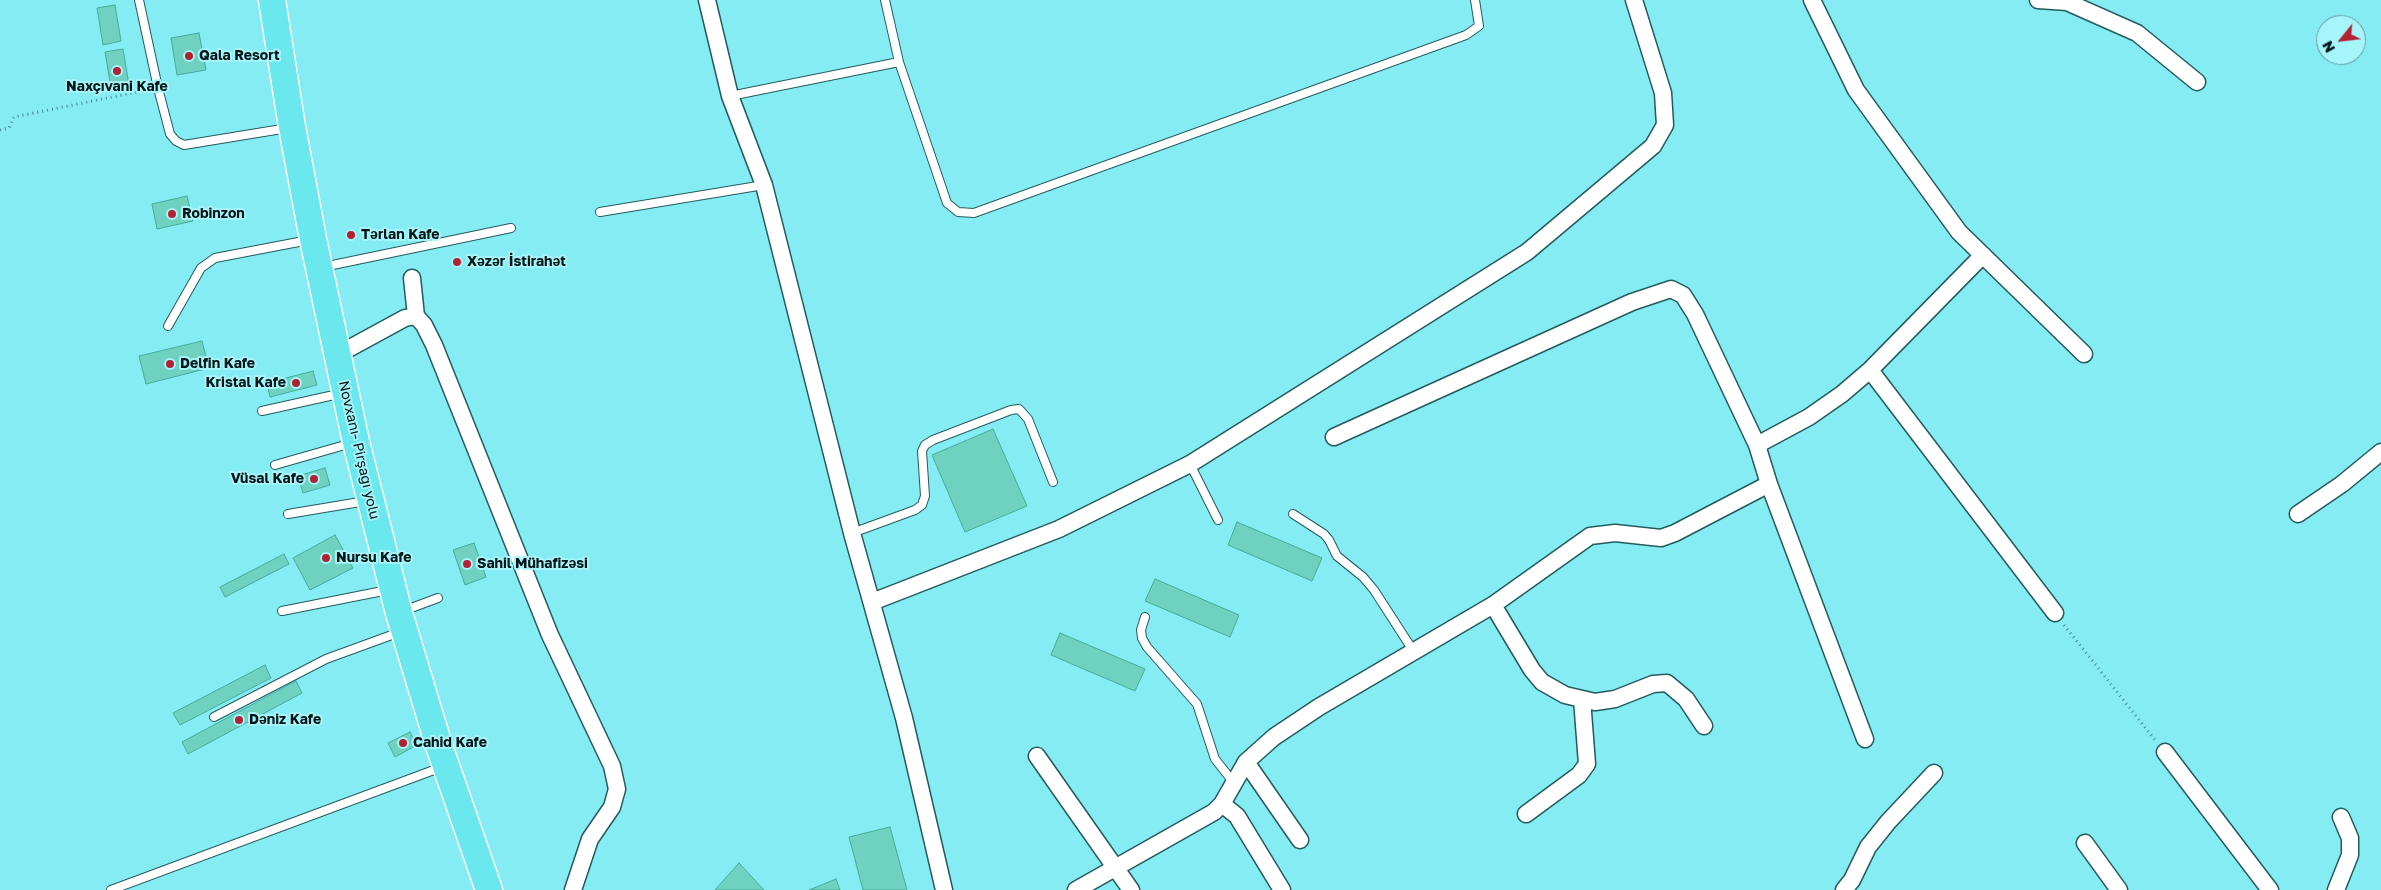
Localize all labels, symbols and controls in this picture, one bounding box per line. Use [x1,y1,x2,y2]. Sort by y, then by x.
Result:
north arrow [2316,15,2366,65]
text: N [2318,38,2338,56]
place label: Qala Resort [199,48,280,64]
marker: Qala Resort [183,50,195,62]
marker: Naxçıvani Kafe [111,65,123,77]
place label: Naxçıvani Kafe [66,79,168,95]
place label: Robinzon [182,206,245,222]
marker: Robinzon [166,208,178,220]
place label: Tərlan Kafe [361,227,440,243]
marker: Tərlan Kafe [345,229,357,241]
place label: Xəzər İstirahət [467,254,566,270]
marker: Xəzər İstirahət [451,256,463,268]
place label: Delfin Kafe [180,356,255,372]
marker: Delfin Kafe [164,358,176,370]
place label: Kristal Kafe [205,375,286,391]
marker: Kristal Kafe [290,377,302,389]
street label: Novxanı- Pirşağı yolu [335,379,383,521]
place label: Vüsal Kafe [231,471,304,487]
marker: Vüsal Kafe [308,473,320,485]
place label: Nursu Kafe [336,550,412,566]
marker: Nursu Kafe [320,552,332,564]
place label: Sahil Mühafizəsi [477,556,588,572]
marker: Sahil Mühafizəsi [461,558,473,570]
place label: Dəniz Kafe [249,712,321,728]
marker: Dəniz Kafe [233,714,245,726]
place label: Cahid Kafe [413,735,487,751]
marker: Cahid Kafe [397,737,409,749]

